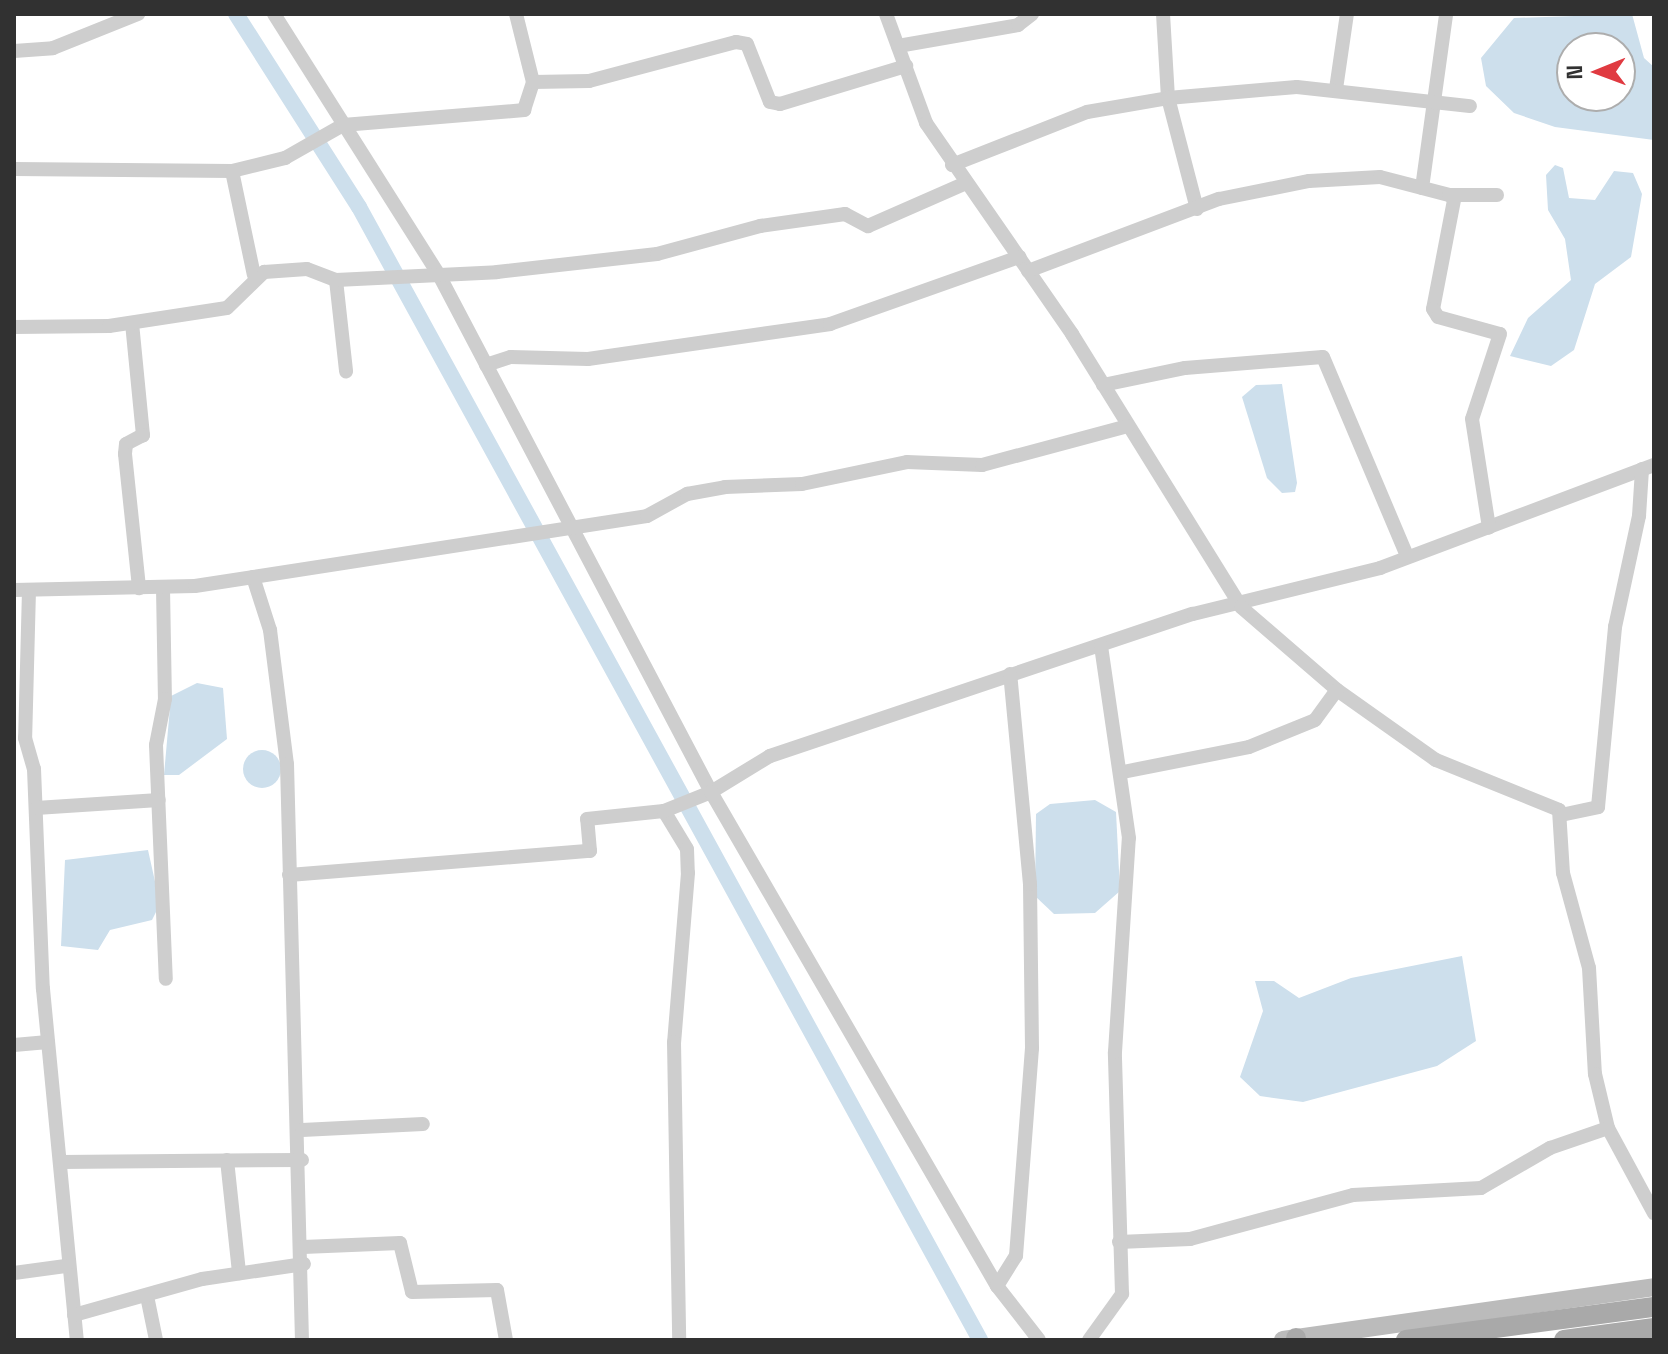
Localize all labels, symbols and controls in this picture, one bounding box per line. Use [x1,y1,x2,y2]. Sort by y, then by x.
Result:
north arrow [1556,32,1636,112]
text: N [1560,65,1588,80]

